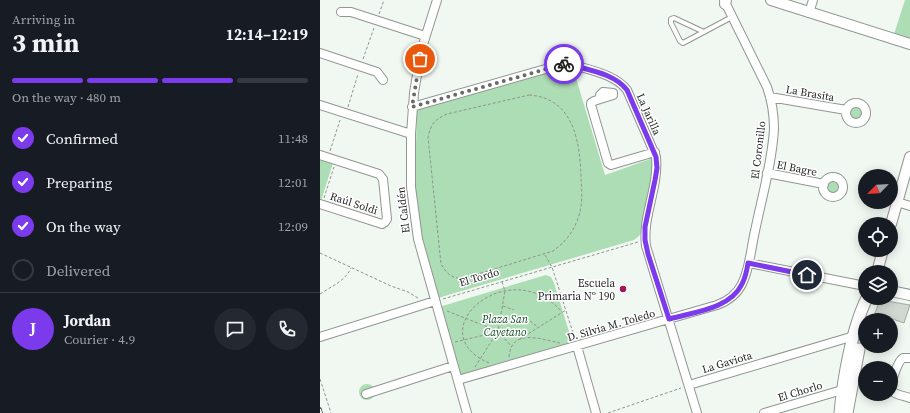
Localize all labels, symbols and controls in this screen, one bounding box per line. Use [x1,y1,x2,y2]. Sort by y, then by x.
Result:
text: Arriving in [12,11,75,28]
text: 12:14–12:19 [226,24,308,45]
text: 3 min [12,25,79,61]
pin [403,42,437,76]
courier [544,44,584,84]
icon: bag [409,48,431,70]
icon: bike [553,53,575,75]
street label: La Brasita [784,82,836,105]
text: On the way · 480 m [12,89,121,106]
street label: La Jarilla [633,91,665,138]
street label: El Coronillo [747,120,770,180]
icon: check [12,127,34,149]
text: Confirmed [46,128,118,149]
text: 11:48 [278,130,308,147]
street label: El Bagre [775,157,819,180]
north arrow [858,169,898,209]
map controls [858,169,898,401]
icon: check [12,171,34,193]
text: Preparing [46,172,112,193]
text: 12:01 [278,174,308,191]
street label: El Caldén [393,185,414,234]
street label: Raúl Soldi [328,189,380,218]
icon: check [12,215,34,237]
text: On the way [46,216,121,237]
button: locate [858,217,898,257]
text: 12:09 [278,218,308,235]
pin [790,258,824,292]
text: Delivered [46,260,110,281]
icon: home [796,264,818,286]
street label: El Tordo [457,265,501,290]
button: layers [858,265,898,305]
place label: Escuela Primaria Nº 190 [538,276,615,304]
marker: Escuela Primaria Nº 190 [618,284,628,294]
street label: D. Silvia M. Toledo [565,306,657,345]
button: chat [214,308,256,350]
button: phone [266,308,308,350]
text: Jordan [64,310,111,331]
park label: Plaza San Cayetano [481,312,529,340]
button: + [858,313,898,353]
text: J [30,318,36,339]
text: Courier · 4.9 [64,331,135,348]
street label: La Gaviota [700,348,754,377]
button: − [858,361,898,401]
street label: El Chorlo [776,378,824,405]

